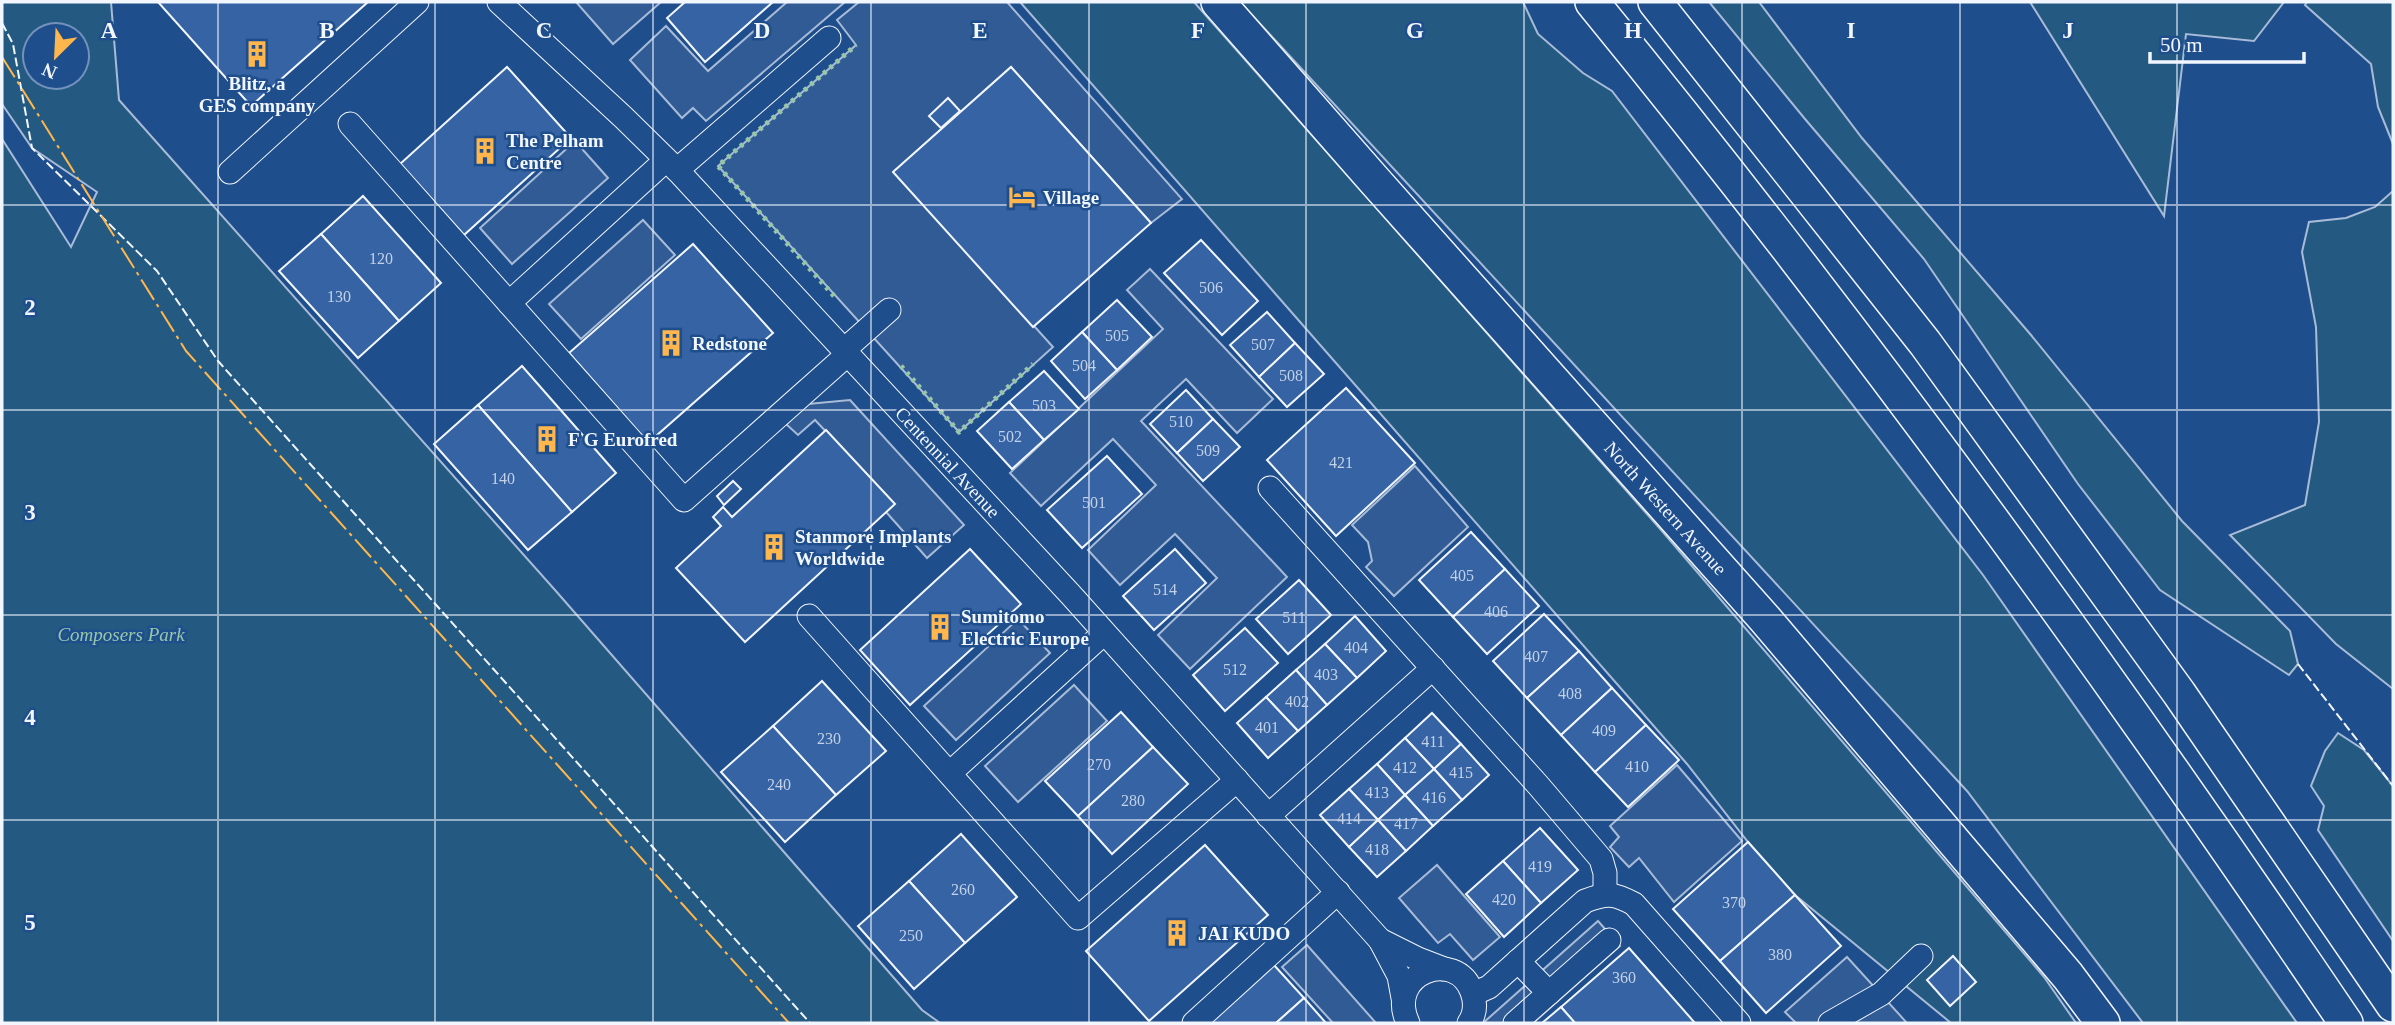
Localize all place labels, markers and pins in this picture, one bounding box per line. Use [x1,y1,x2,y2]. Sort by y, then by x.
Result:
building icon: Blitz, a GES company [242,39,272,69]
place label: Blitz, a GES company [199,73,316,116]
place label: The Pelham Centre [506,130,604,173]
building icon: The Pelham Centre [470,136,500,166]
hotel icon: Village [1007,182,1037,212]
place label: Village [1043,187,1099,208]
building icon: Redstone [656,328,686,358]
place label: Redstone [692,333,767,354]
building icon: F G Eurofred [532,424,562,454]
place label: F G Eurofred [568,429,678,450]
place label: Stanmore Implants Worldwide [795,526,951,569]
building icon: Stanmore Implants Worldwide [759,532,789,562]
place label: Sumitomo Electric Europe [961,606,1089,649]
building icon: Sumitomo Electric Europe [925,612,955,642]
building icon: JAI KUDO [1162,918,1192,948]
place label: JAI KUDO [1198,923,1290,944]

